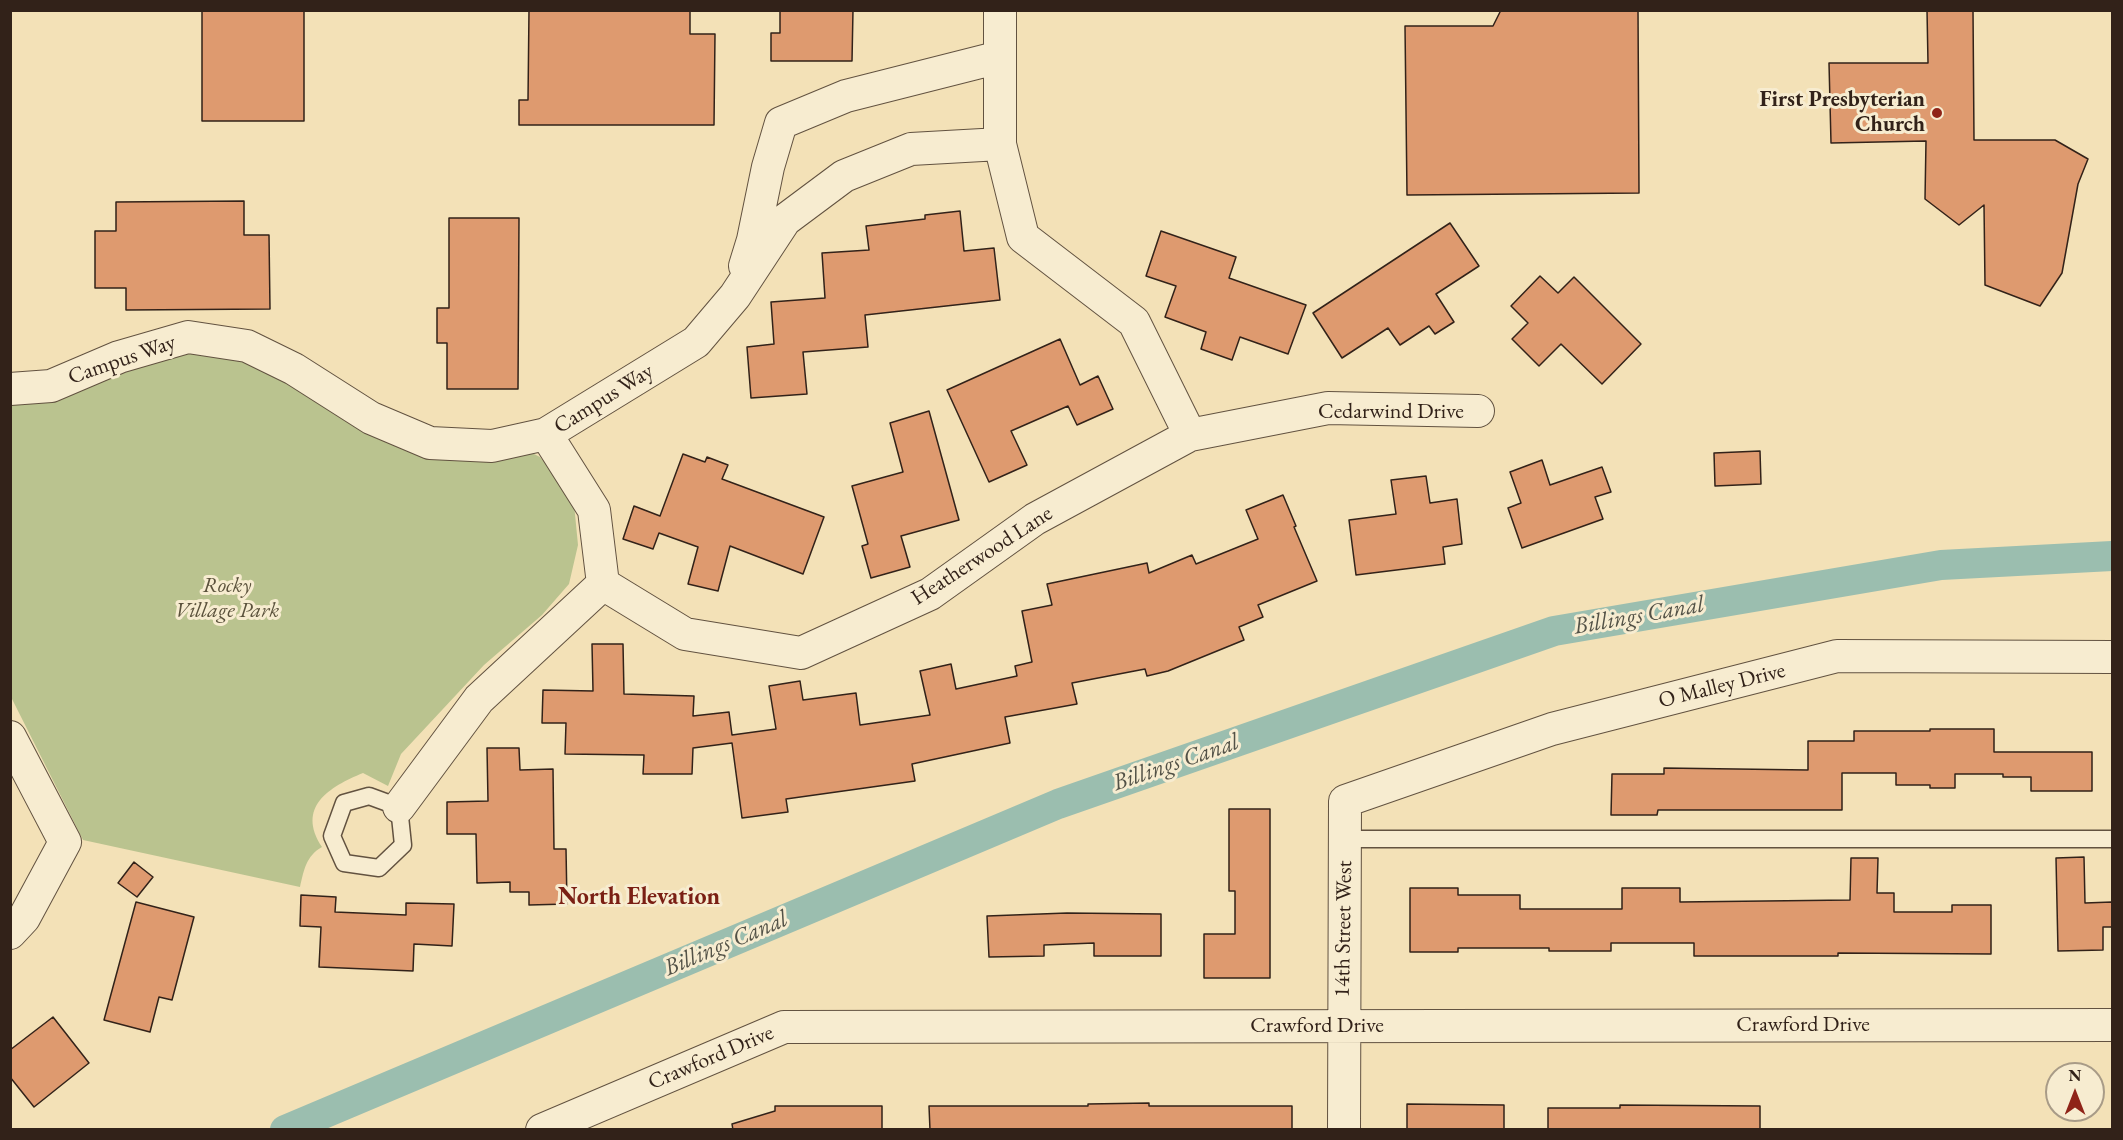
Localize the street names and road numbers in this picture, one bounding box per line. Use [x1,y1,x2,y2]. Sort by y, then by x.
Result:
street label: Campus Way [65,329,179,391]
street label: Campus Way [549,358,659,440]
street label: Cedarwind Drive [1318,399,1464,425]
street label: Heatherwood Lane [906,501,1058,611]
street label: O Malley Drive [1656,658,1788,714]
street label: 14th Street West [1330,860,1358,998]
street label: Crawford Drive [1736,1012,1870,1038]
street label: Crawford Drive [1250,1013,1384,1039]
street label: Crawford Drive [644,1020,778,1096]

